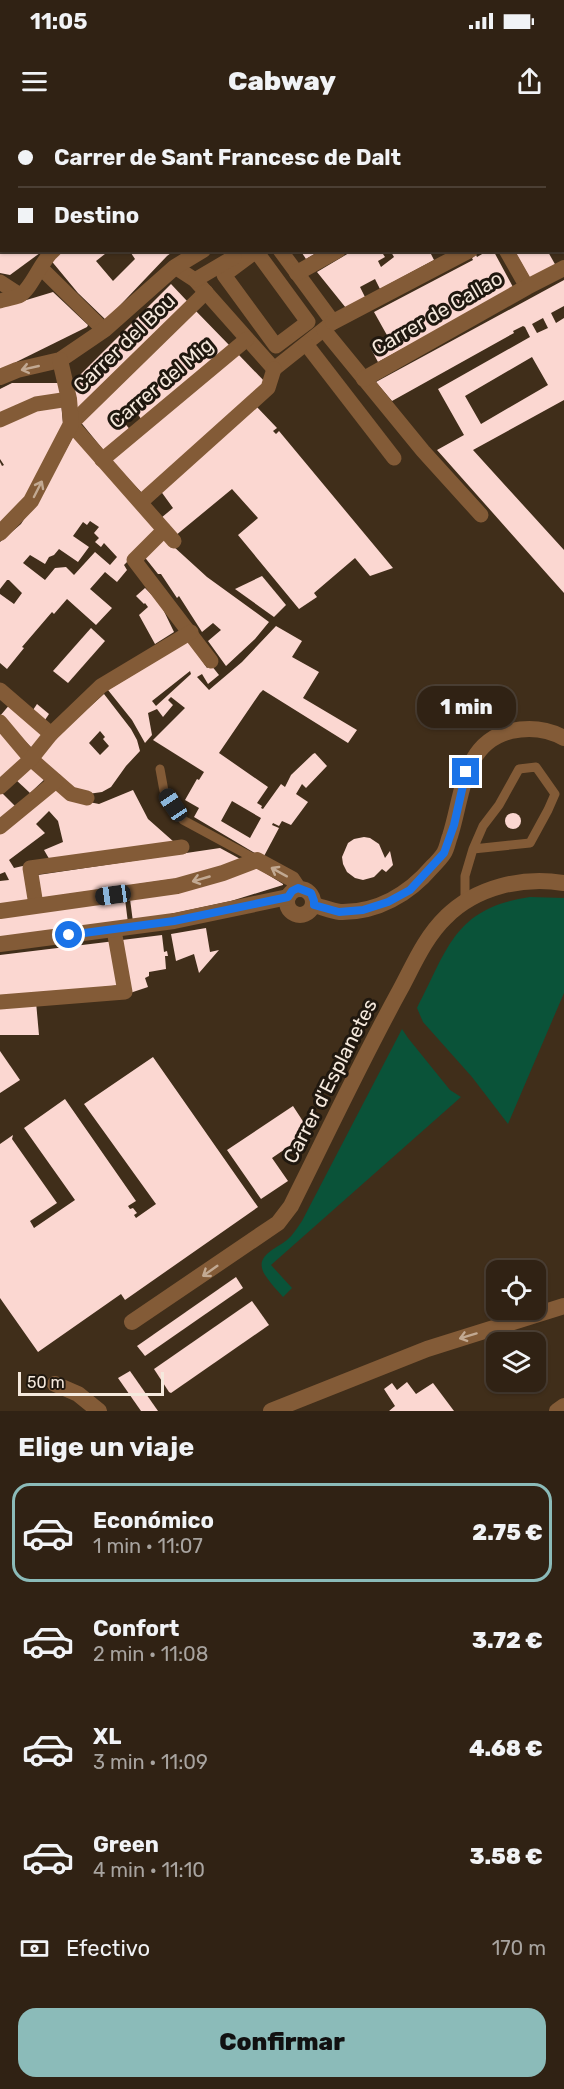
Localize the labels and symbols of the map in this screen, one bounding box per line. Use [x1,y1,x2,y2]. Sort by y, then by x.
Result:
street label: Carrer de Callao [367,266,507,360]
street label: Carrer del Bou [68,288,180,398]
street label: Carrer del Mig [104,333,218,433]
one-way arrow [20,362,39,374]
one-way arrow [33,480,44,498]
callout: 1 min [416,685,516,727]
route end [452,758,479,785]
car [155,785,191,825]
one-way arrow [271,866,288,878]
one-way arrow [192,874,211,885]
car [94,884,132,906]
route start [55,921,82,948]
street label: Carrer d'Esplanetes [278,995,382,1167]
one-way arrow [202,1265,218,1277]
one-way arrow [459,1331,478,1342]
scale bar [18,1369,164,1396]

